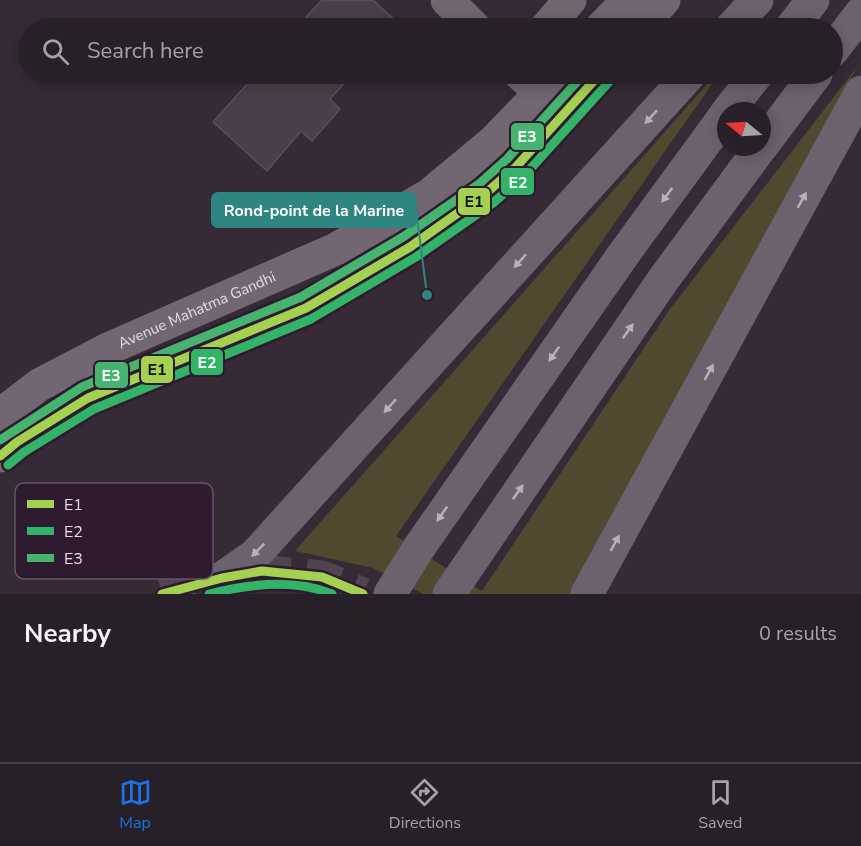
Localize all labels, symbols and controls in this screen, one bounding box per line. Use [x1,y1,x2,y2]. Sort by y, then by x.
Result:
search box [18,18,843,84]
icon: search [39,35,72,68]
text: Search here [87,36,204,66]
north arrow [717,102,771,156]
one-way arrow [645,109,658,124]
line badge: E3 [510,122,545,151]
text: E3 [517,126,537,148]
line badge: E2 [500,167,535,196]
text: E2 [508,172,528,194]
line badge: E1 [457,187,491,216]
one-way arrow [661,188,673,203]
text: E1 [464,191,484,213]
one-way arrow [797,192,807,209]
callout: Rond-point de la Marine [212,193,416,227]
text: Rond-point de la Marine [224,200,405,222]
one-way arrow [513,254,527,269]
street label: Avenue Mahatma Gandhi [115,267,279,353]
one-way arrow [622,324,634,340]
one-way arrow [548,346,560,362]
line badge: E2 [190,348,224,376]
text: E2 [197,352,217,374]
line badge: E1 [140,355,174,384]
text: E1 [147,359,167,381]
line badge: E3 [94,361,129,389]
one-way arrow [704,363,714,380]
text: E3 [101,365,121,387]
one-way arrow [384,398,397,413]
legend [15,483,213,579]
one-way arrow [512,484,523,500]
text: E1 [64,494,83,516]
one-way arrow [436,506,448,522]
text: E2 [64,521,83,543]
one-way arrow [610,534,620,551]
one-way arrow [252,543,266,557]
text: E3 [64,548,83,570]
text: Nearby [24,616,111,651]
text: 0 results [759,620,837,647]
tab: Map [119,776,152,834]
tab: Directions [389,776,461,834]
tab: Saved [698,776,742,834]

